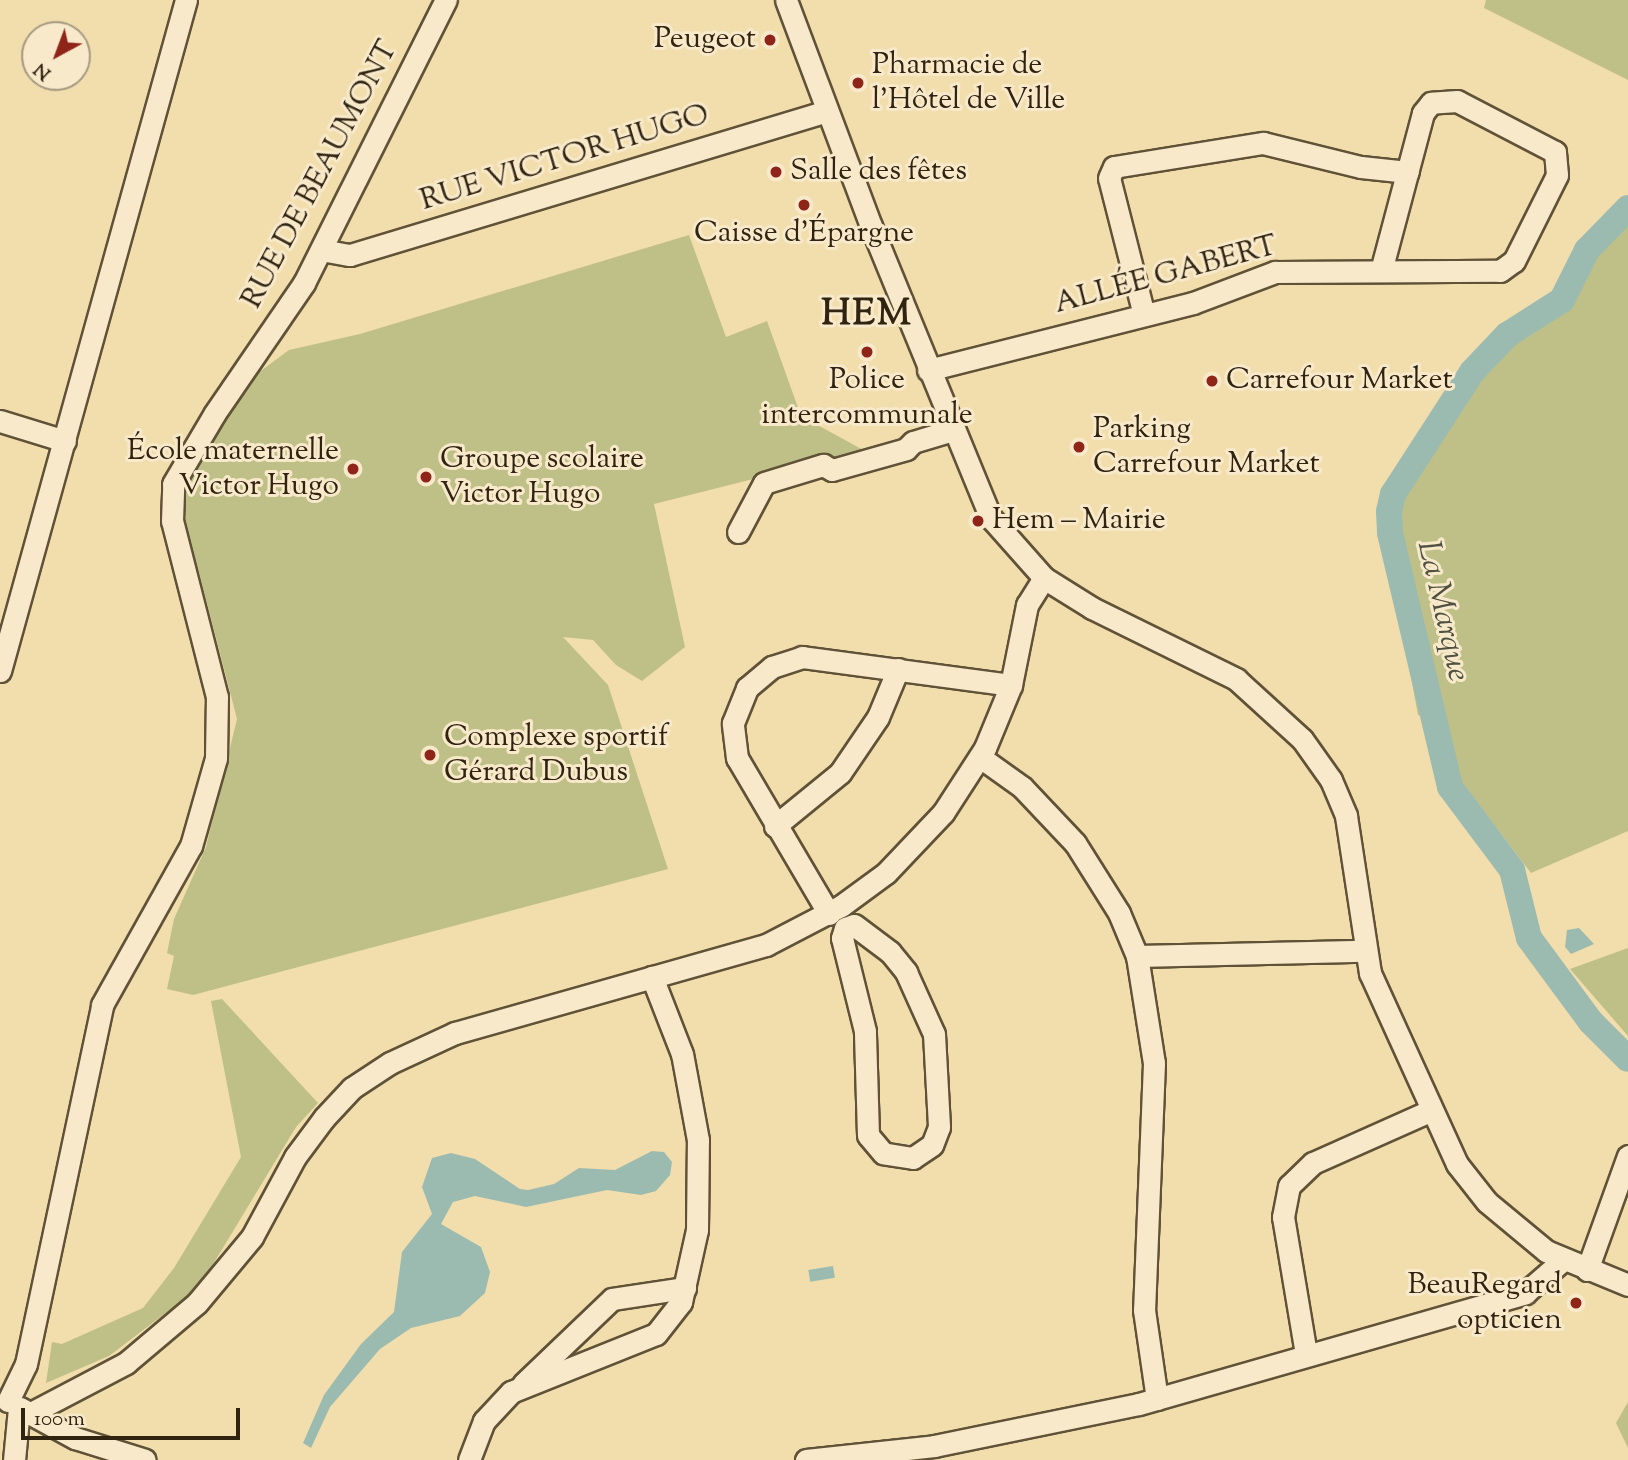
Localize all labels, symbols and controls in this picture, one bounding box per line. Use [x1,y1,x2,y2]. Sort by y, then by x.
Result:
north arrow [21,21,91,91]
place label: Peugeot [654,22,756,58]
marker: Peugeot [762,32,778,48]
street label: RUE DE BEAUMONT [235,35,407,315]
place label: Pharmacie de l'Hôtel de Ville [872,48,1065,118]
text: N [29,56,58,86]
marker: Pharmacie de l'Hôtel de Ville [850,75,866,91]
street label: RUE VICTOR HUGO [416,98,714,220]
place label: Salle des fêtes [790,154,967,190]
marker: Salle des fêtes [768,164,784,180]
marker: Caisse d'Épargne [796,197,812,213]
place label: Caisse d'Épargne [694,216,914,252]
street label: ALLÉE GABERT [1051,229,1281,323]
district label: HEM [822,293,912,337]
marker: Police intercommunale [859,344,875,360]
place label: Police intercommunale [761,363,973,434]
place label: Carrefour Market [1226,363,1453,399]
marker: Carrefour Market [1204,373,1220,389]
place label: Parking Carrefour Market [1093,412,1320,482]
place label: École maternelle Victor Hugo [127,434,339,504]
marker: Parking Carrefour Market [1071,439,1087,455]
place label: Groupe scolaire Victor Hugo [440,442,644,512]
marker: École maternelle Victor Hugo [345,461,361,477]
marker: Groupe scolaire Victor Hugo [418,469,434,485]
place label: Hem – Mairie [992,503,1166,539]
marker: Hem – Mairie [970,513,986,529]
water label: La Marque [1407,537,1477,685]
place label: Complexe sportif Gérard Dubus [444,720,668,790]
marker: Complexe sportif Gérard Dubus [422,747,438,763]
place label: BeauRegard opticien [1408,1268,1562,1338]
marker: BeauRegard opticien [1568,1295,1584,1311]
scale bar [24,1394,243,1438]
text: 100 m [34,1405,85,1435]

